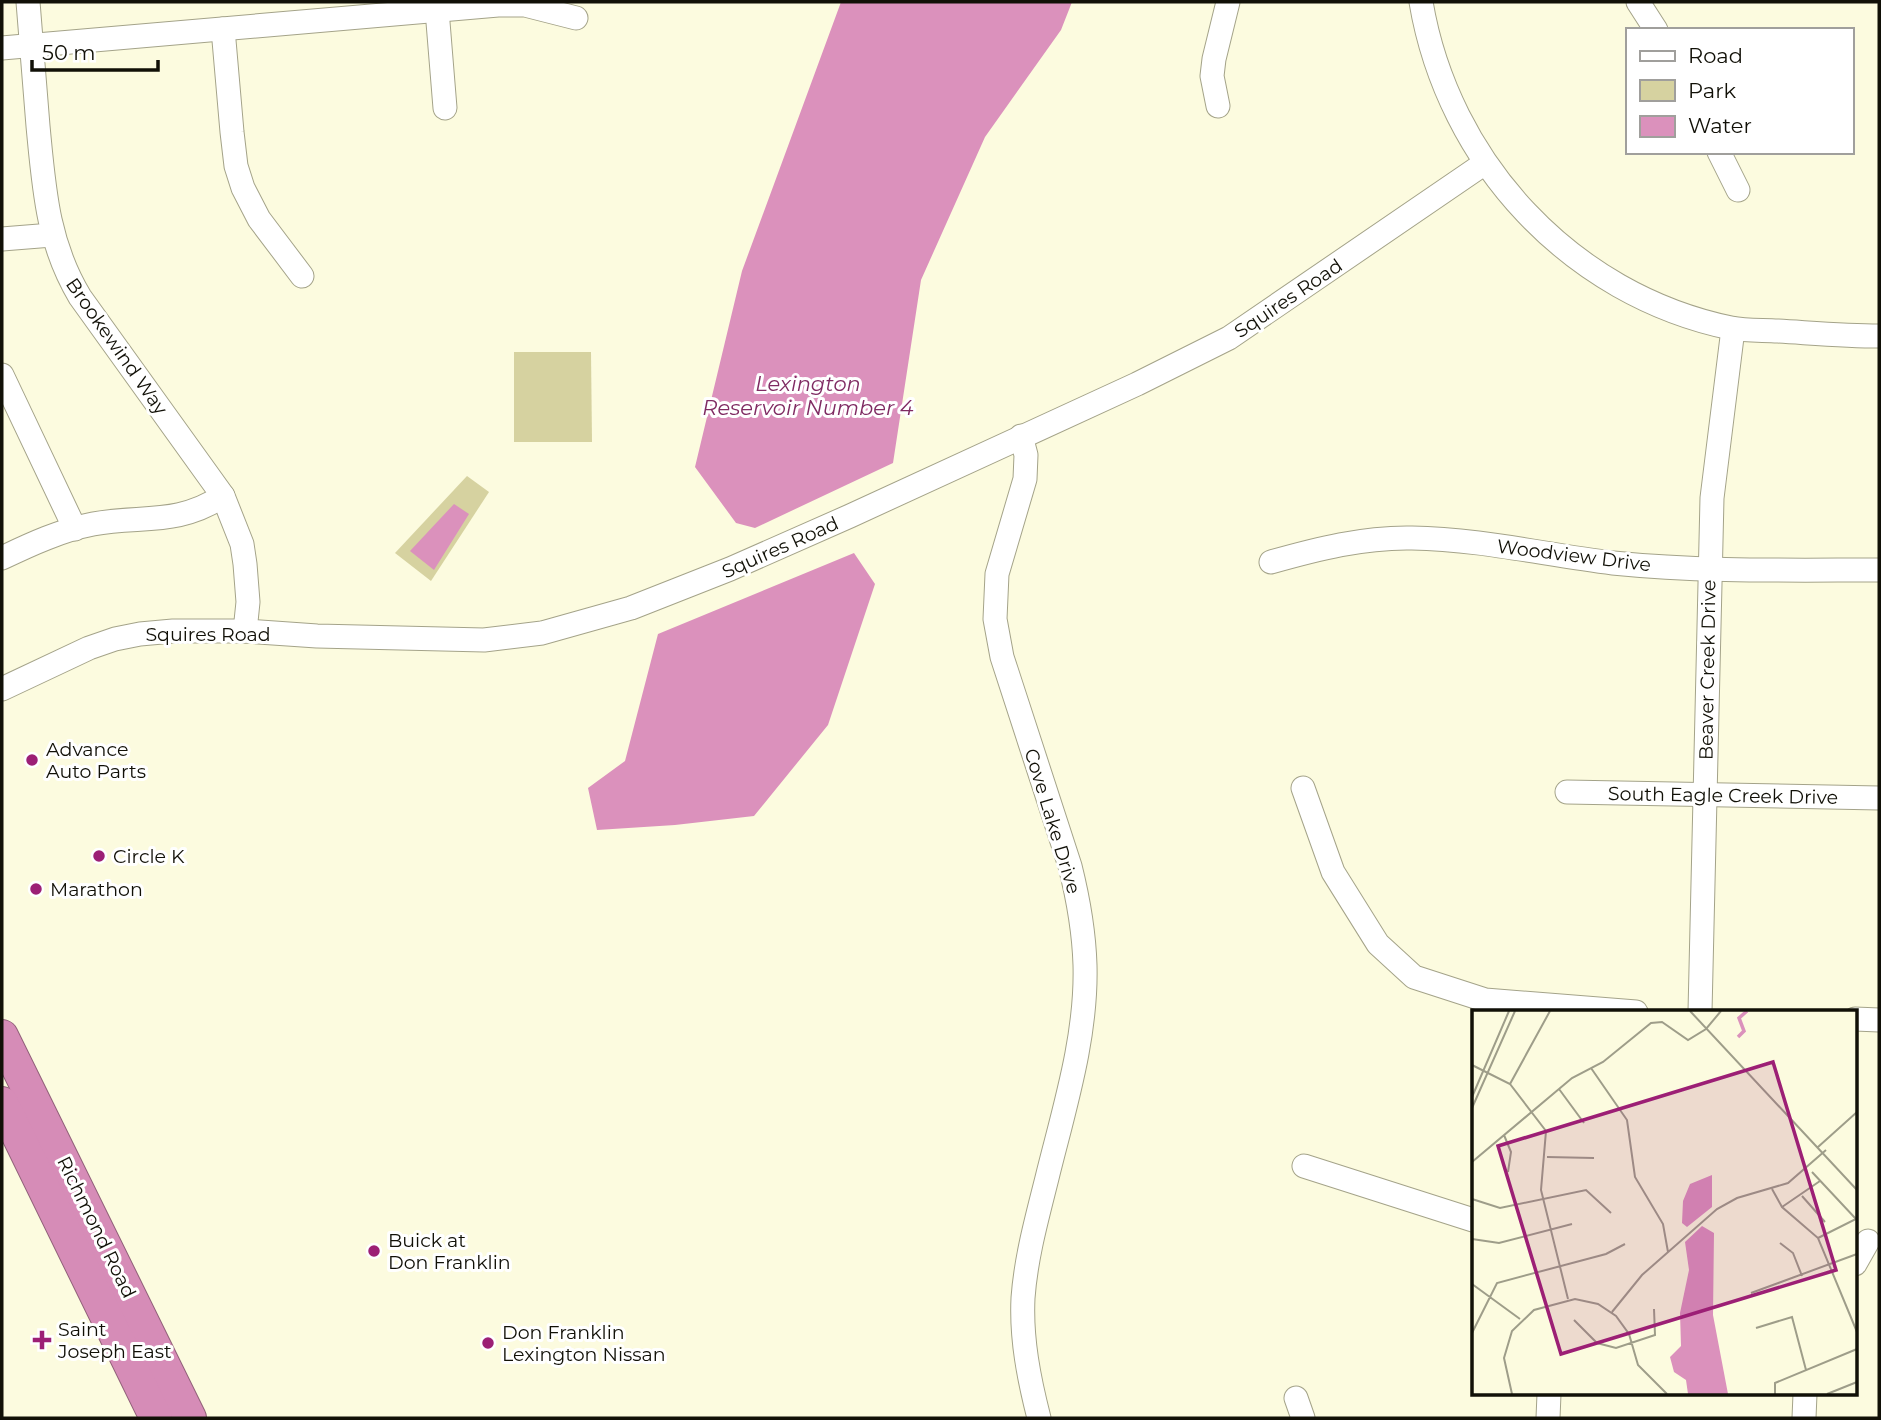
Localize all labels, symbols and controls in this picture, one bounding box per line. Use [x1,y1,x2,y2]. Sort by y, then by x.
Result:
scale bar [32,28,158,72]
legend [1626,28,1853,154]
text: 50 m [42,40,96,65]
text: Road [1688,43,1743,68]
text: Park [1688,78,1736,103]
text: Water [1688,113,1752,138]
street label: Squires Road [1230,254,1347,343]
street label: Brookewind Way [61,274,173,420]
water label: Lexington Reservoir Number 4 [702,371,914,420]
street label: Squires Road [718,511,842,583]
street label: Woodview Drive [1496,535,1652,576]
street label: Beaver Creek Drive [1694,580,1721,760]
street label: Squires Road [145,623,271,646]
place label: Advance Auto Parts [46,738,146,783]
street label: Cove Lake Drive [1019,746,1086,897]
marker: Advance Auto Parts [24,752,40,768]
street label: South Eagle Creek Drive [1608,782,1838,809]
place label: Circle K [113,845,185,868]
marker: Circle K [91,848,107,864]
place label: Marathon [50,878,143,901]
marker: Marathon [28,881,44,897]
inset map [1472,1010,1856,1396]
street label: Richmond Road [52,1153,141,1302]
place label: Buick at Don Franklin [388,1229,511,1274]
marker: Buick at Don Franklin [366,1243,382,1259]
place label: Saint Joseph East [57,1318,172,1363]
place label: Don Franklin Lexington Nissan [502,1321,666,1366]
marker: Saint Joseph East [32,1330,52,1350]
marker: Don Franklin Lexington Nissan [480,1335,496,1351]

